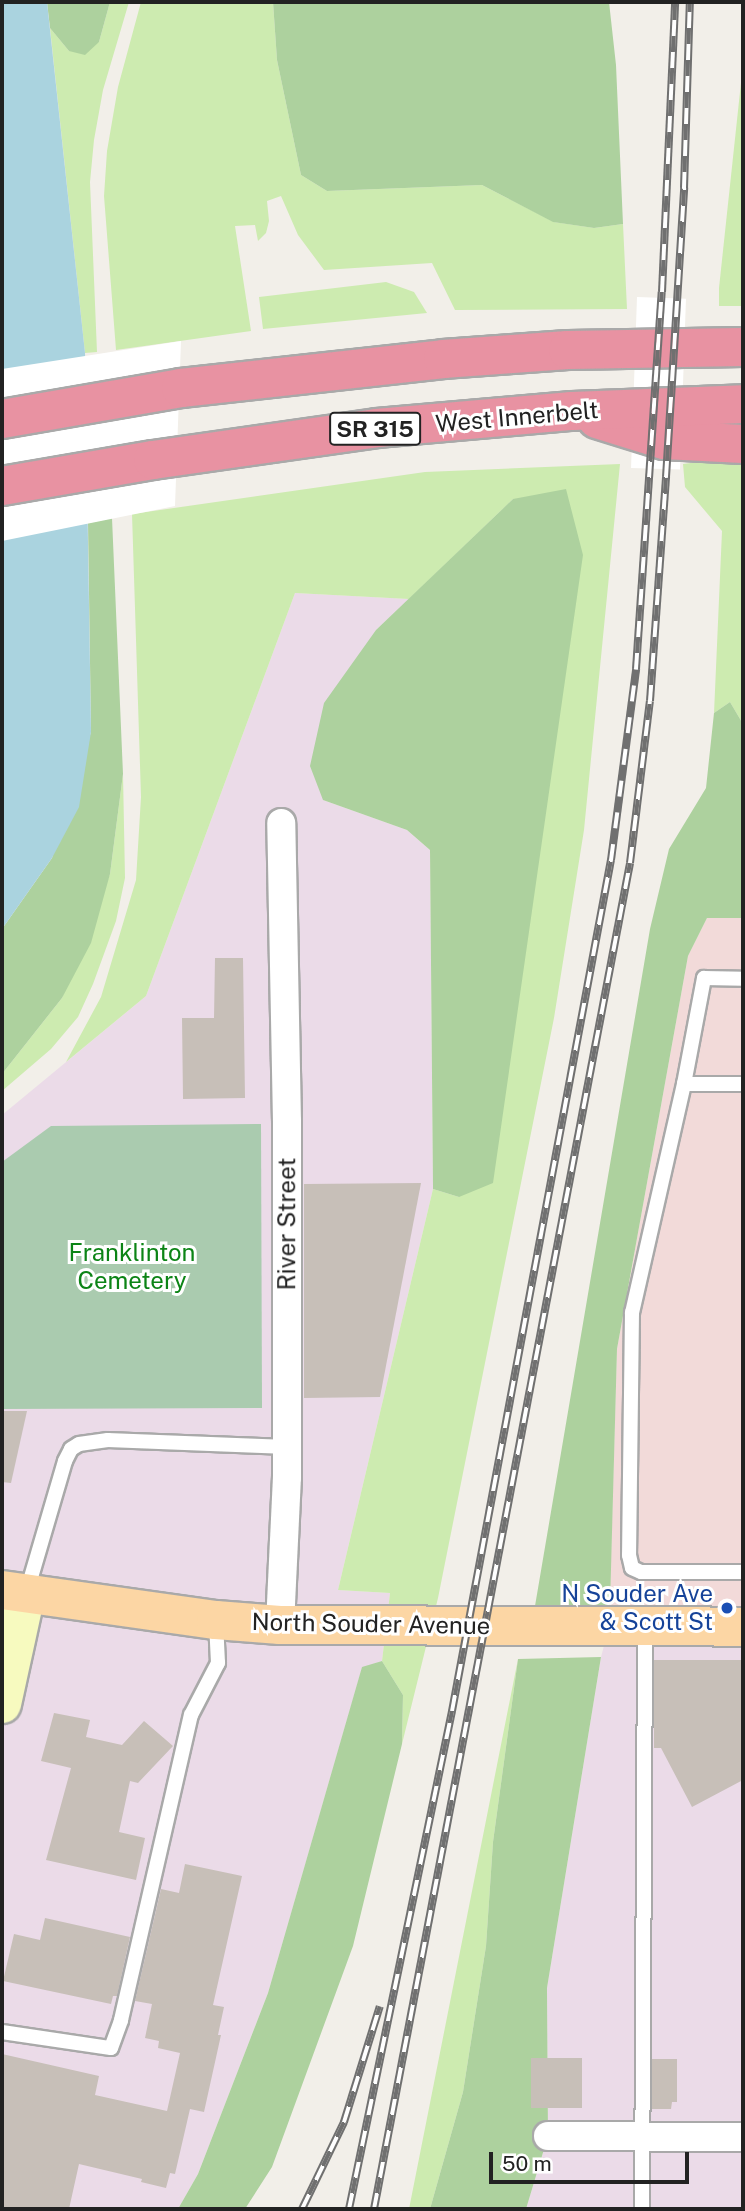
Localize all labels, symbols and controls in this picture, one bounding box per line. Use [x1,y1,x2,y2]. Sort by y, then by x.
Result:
street label: West Innerbelt [434,396,600,438]
road number: SR 315 [328,410,422,448]
street label: River Street [273,1158,301,1290]
park label: Franklinton Cemetery [69,1239,195,1295]
place label: N Souder Ave & Scott St [561,1580,713,1636]
marker: N Souder Ave & Scott St [719,1600,735,1616]
street label: North Souder Avenue [251,1608,491,1640]
scale bar [493,2138,692,2182]
text: 50 m [502,2151,552,2176]

